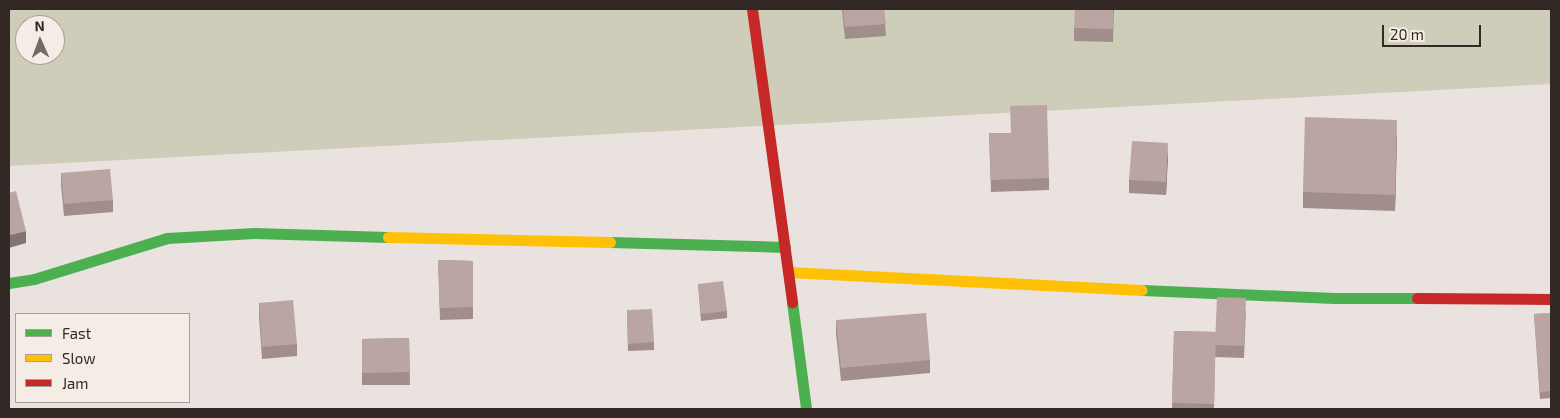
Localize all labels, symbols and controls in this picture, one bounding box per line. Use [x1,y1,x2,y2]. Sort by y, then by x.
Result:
north arrow [15,15,65,65]
scale bar [1385,15,1484,47]
text: N [34,17,45,34]
text: 20 m [1390,25,1424,43]
legend [15,313,190,403]
text: Fast [62,324,91,342]
text: Slow [62,349,96,367]
text: Jam [62,374,88,392]

